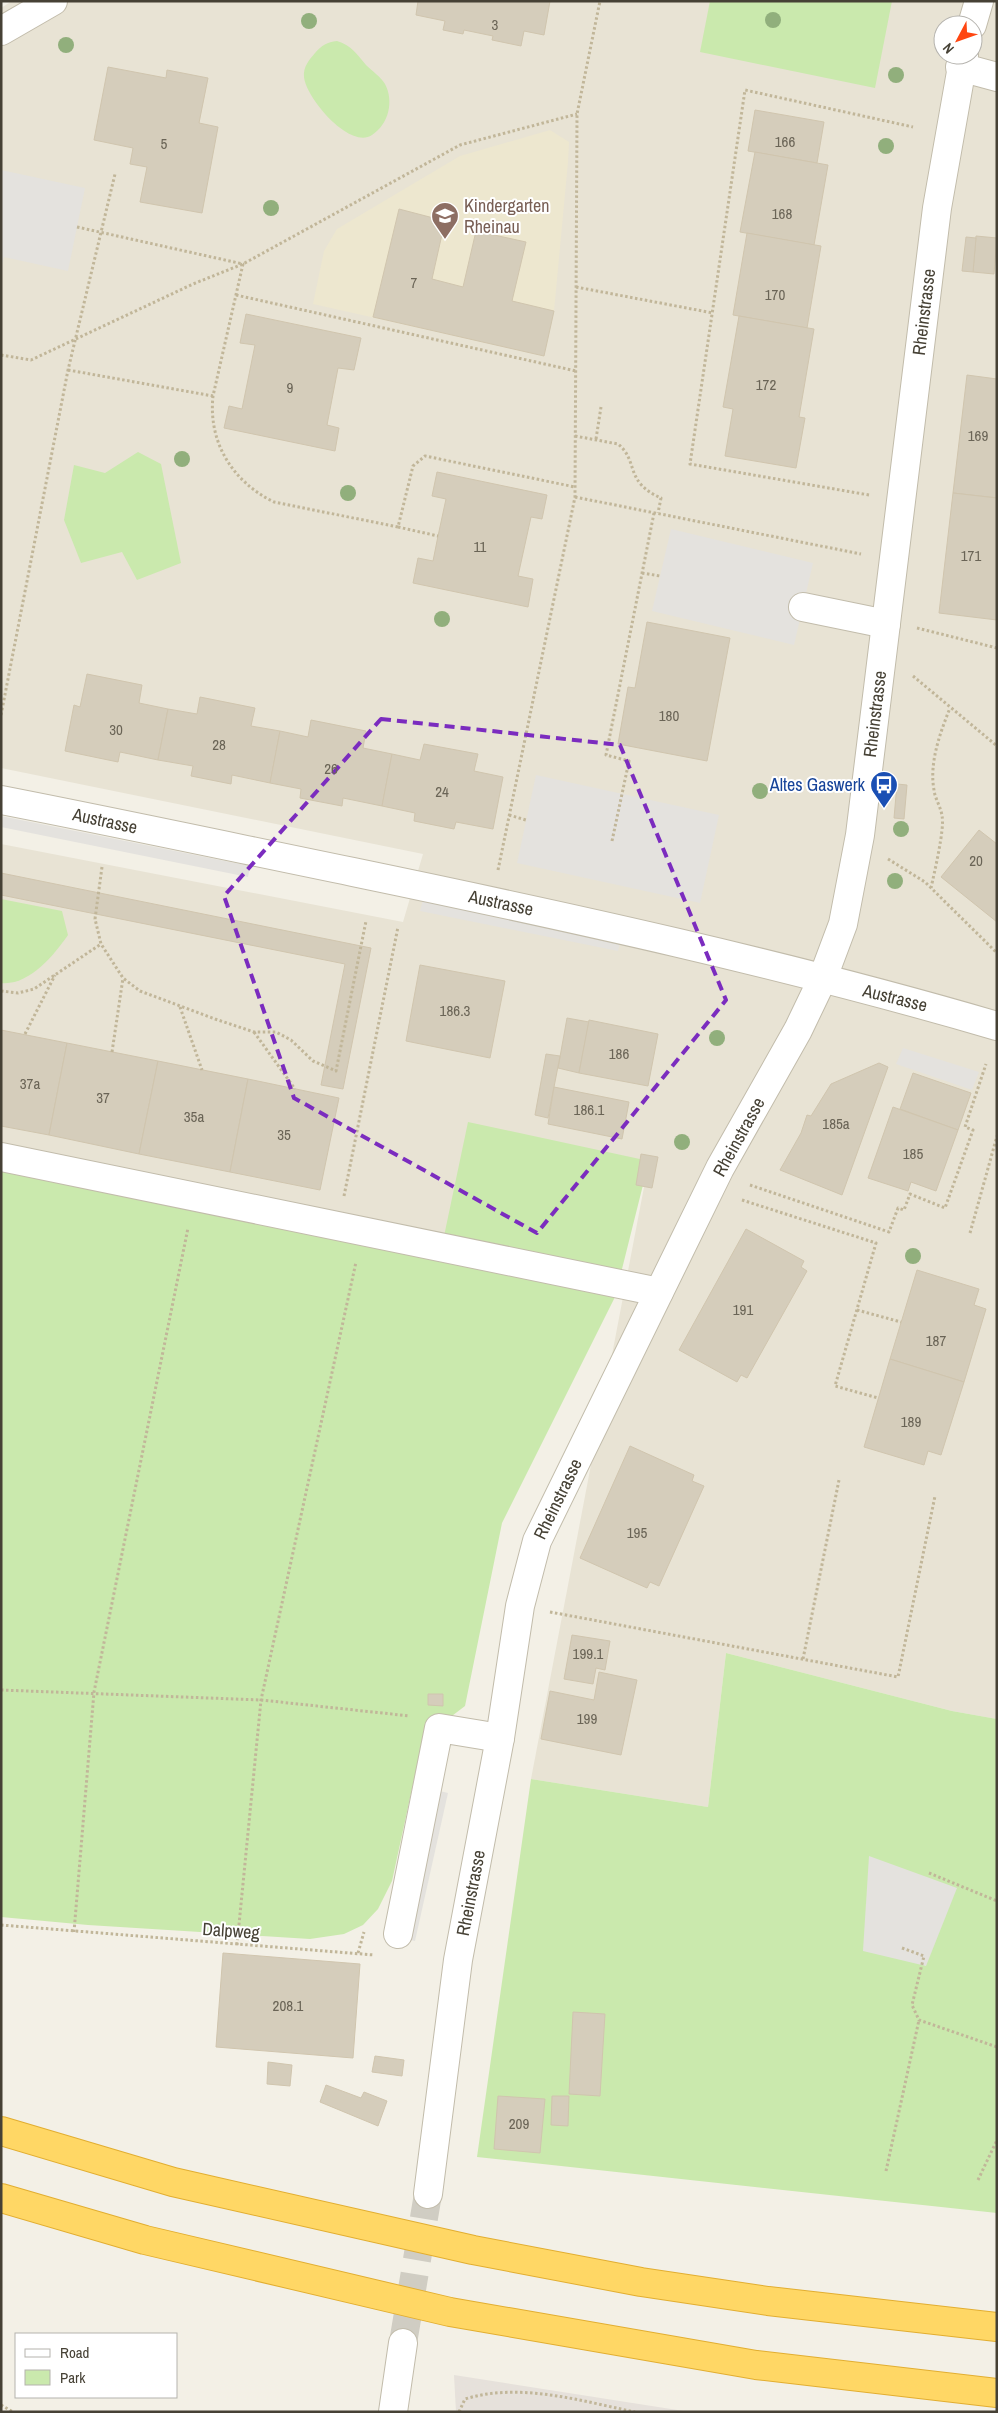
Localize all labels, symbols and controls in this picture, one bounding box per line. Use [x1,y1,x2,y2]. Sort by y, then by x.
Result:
house number: 3 [492,14,499,35]
north arrow [933,15,983,65]
text: N [939,39,958,58]
house number: 166 [775,131,795,152]
house number: 5 [161,133,168,154]
place label: Kindergarten Rheinau [464,193,549,239]
school or university icon: Kindergarten Rheinau [430,201,460,240]
house number: 168 [772,203,792,224]
street label: Rheinstrasse [906,267,941,357]
house number: 7 [411,272,418,293]
house number: 170 [765,284,785,305]
house number: 172 [756,374,776,395]
house number: 9 [287,377,294,398]
house number: 169 [968,425,988,446]
house number: 11 [474,536,487,557]
house number: 171 [961,545,981,566]
street label: Rheinstrasse [857,669,892,759]
house number: 180 [659,705,679,726]
house number: 30 [109,719,123,740]
house number: 28 [212,734,226,755]
house number: 26 [324,758,338,779]
bus stop icon: Altes Gaswerk [869,770,899,809]
place label: Altes Gaswerk [769,772,866,797]
house number: 24 [435,781,449,802]
street label: Austrasse [69,801,140,840]
house number: 20 [969,850,983,871]
street label: Austrasse [465,883,536,922]
street label: Austrasse [859,977,930,1018]
house number: 186.3 [440,1000,471,1021]
house number: 186 [609,1043,629,1064]
house number: 37a [20,1073,40,1094]
house number: 37 [96,1087,110,1108]
street label: Rheinstrasse [707,1093,771,1181]
house number: 186.1 [574,1099,605,1120]
house number: 35a [184,1106,204,1127]
house number: 185a [822,1113,850,1134]
house number: 35 [277,1124,291,1145]
house number: 185 [903,1143,923,1164]
house number: 191 [733,1299,753,1320]
house number: 187 [926,1330,946,1351]
house number: 189 [901,1411,921,1432]
street label: Rheinstrasse [527,1454,588,1543]
house number: 195 [627,1522,647,1543]
house number: 199.1 [573,1643,604,1664]
house number: 199 [577,1708,597,1729]
street label: Rheinstrasse [450,1848,491,1938]
street label: Dalpweg [202,1916,261,1945]
house number: 208.1 [273,1995,304,2016]
house number: 209 [509,2113,529,2134]
legend [15,2333,178,2398]
text: Road [60,2342,89,2363]
text: Park [60,2367,86,2388]

